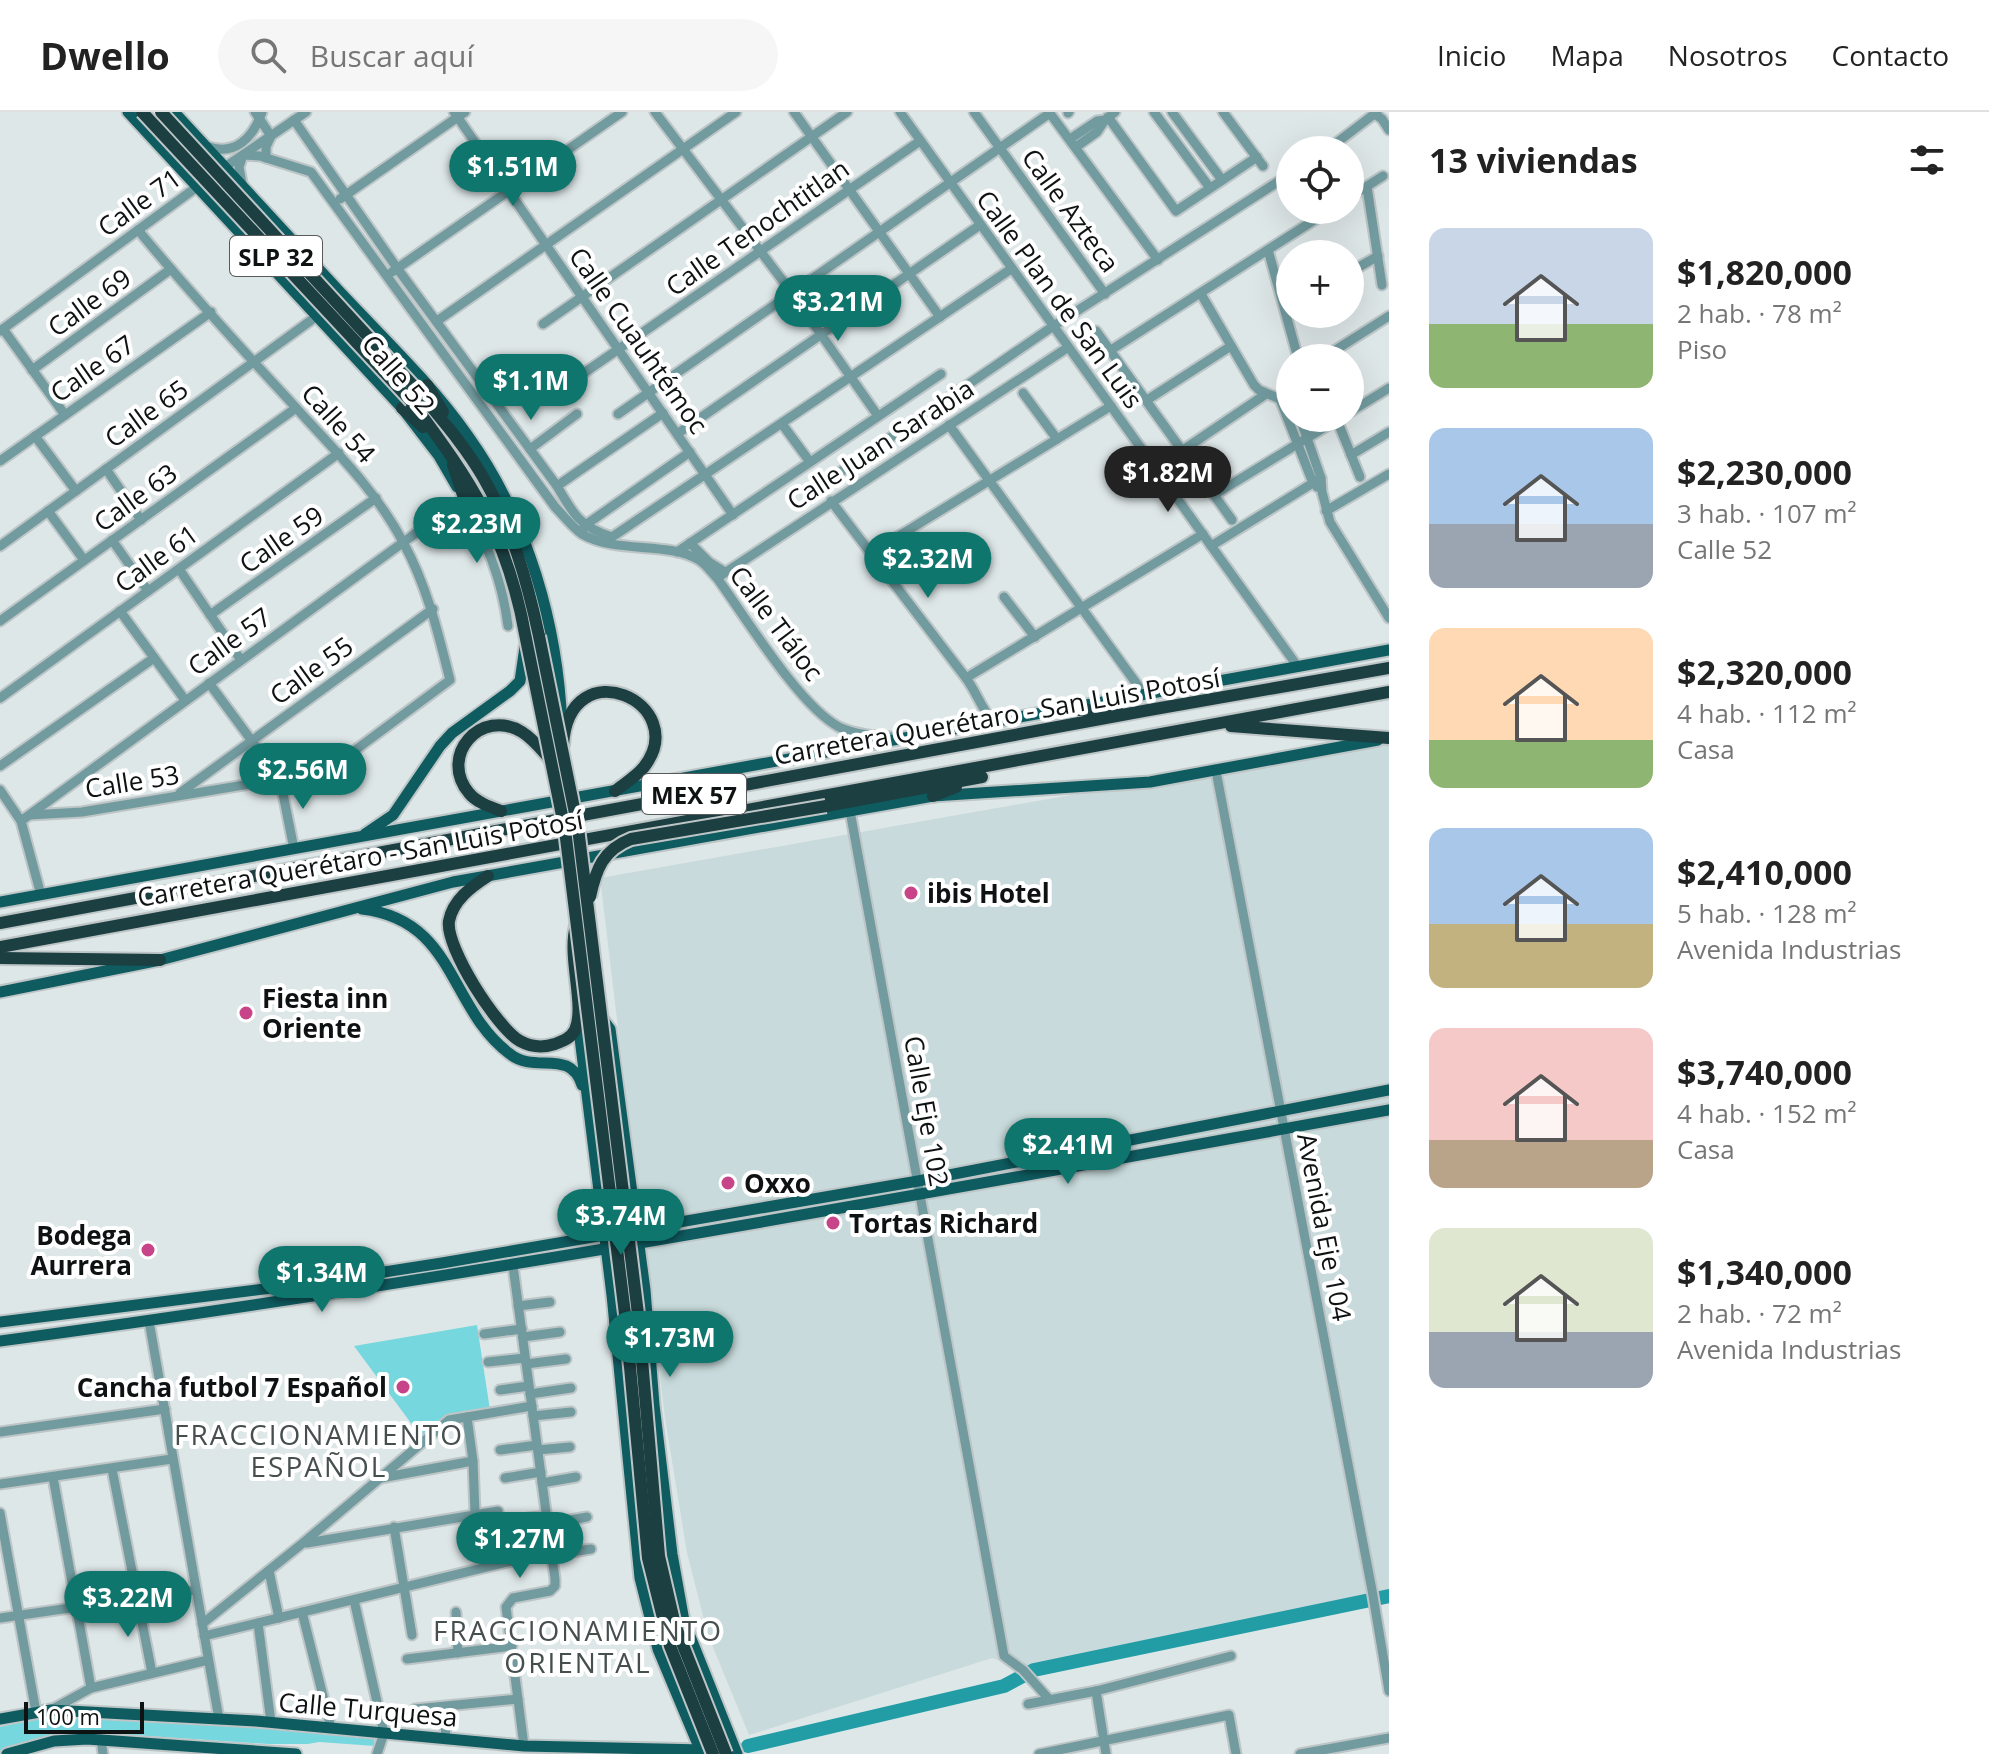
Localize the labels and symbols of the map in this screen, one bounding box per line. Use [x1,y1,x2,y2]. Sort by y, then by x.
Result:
pin: $1.51M [448,140,578,208]
street label: Calle Azteca [1014,141,1128,279]
street label: Calle Tenochtitlan [658,150,856,304]
street label: Calle 71 [90,160,188,244]
street label: Calle Plan de San Luis [968,183,1152,415]
road number: SLP 32 [230,236,322,276]
street label: Calle Cuauhtémoc [561,240,717,440]
street label: Calle 69 [40,260,138,344]
pin: $3.21M [773,275,903,343]
street label: Calle 67 [43,326,141,410]
street label: Calle 52 [354,326,444,422]
pin: $1.1M [475,354,587,422]
street label: Calle Juan Sarabia [780,370,980,518]
street label: Calle 65 [97,371,195,455]
street label: Calle 54 [294,376,384,470]
pin: $1.82M [1103,446,1233,514]
street label: Calle 63 [86,455,184,539]
street label: Calle 59 [232,497,330,581]
pin: $2.23M [412,497,542,565]
street label: Calle 61 [107,516,205,600]
pin: $2.32M [863,532,993,600]
street label: Calle Tláloc [722,558,832,688]
street label: Calle 57 [180,599,278,683]
street label: Calle 55 [262,628,360,712]
street label: Carretera Querétaro - San Luis Potosí [771,659,1223,773]
pin: $2.56M [238,743,368,811]
street label: Calle 53 [82,756,182,806]
road number: MEX 57 [642,774,746,814]
street label: Carretera Querétaro - San Luis Potosí [134,801,586,915]
place label: ibis Hotel [927,875,1050,911]
marker: ibis Hotel [902,884,920,902]
place label: Fiesta inn Oriente [262,980,388,1046]
marker: Fiesta inn Oriente [237,1004,255,1022]
street label: Calle Eje 102 [896,1033,958,1189]
pin: $2.41M [1003,1118,1133,1186]
street label: Avenida Eje 104 [1289,1130,1361,1324]
place label: Oxxo [744,1165,811,1201]
marker: Oxxo [719,1174,737,1192]
pin: $3.74M [556,1189,686,1257]
place label: Tortas Richard [849,1205,1038,1241]
marker: Tortas Richard [824,1214,842,1232]
place label: Bodega Aurrera [30,1217,132,1283]
marker: Bodega Aurrera [139,1241,157,1259]
pin: $1.34M [257,1246,387,1314]
pin: $1.73M [605,1311,735,1379]
place label: Cancha futbol 7 Español [77,1369,387,1405]
marker: Cancha futbol 7 Español [394,1378,412,1396]
district label: FRACCIONAMIENTO ESPAÑOL [174,1415,464,1485]
pin: $1.27M [455,1512,585,1580]
pin: $3.22M [63,1571,193,1639]
district label: FRACCIONAMIENTO ORIENTAL [433,1611,723,1681]
street label: Calle Turquesa [277,1683,459,1735]
scale bar [24,1698,144,1734]

